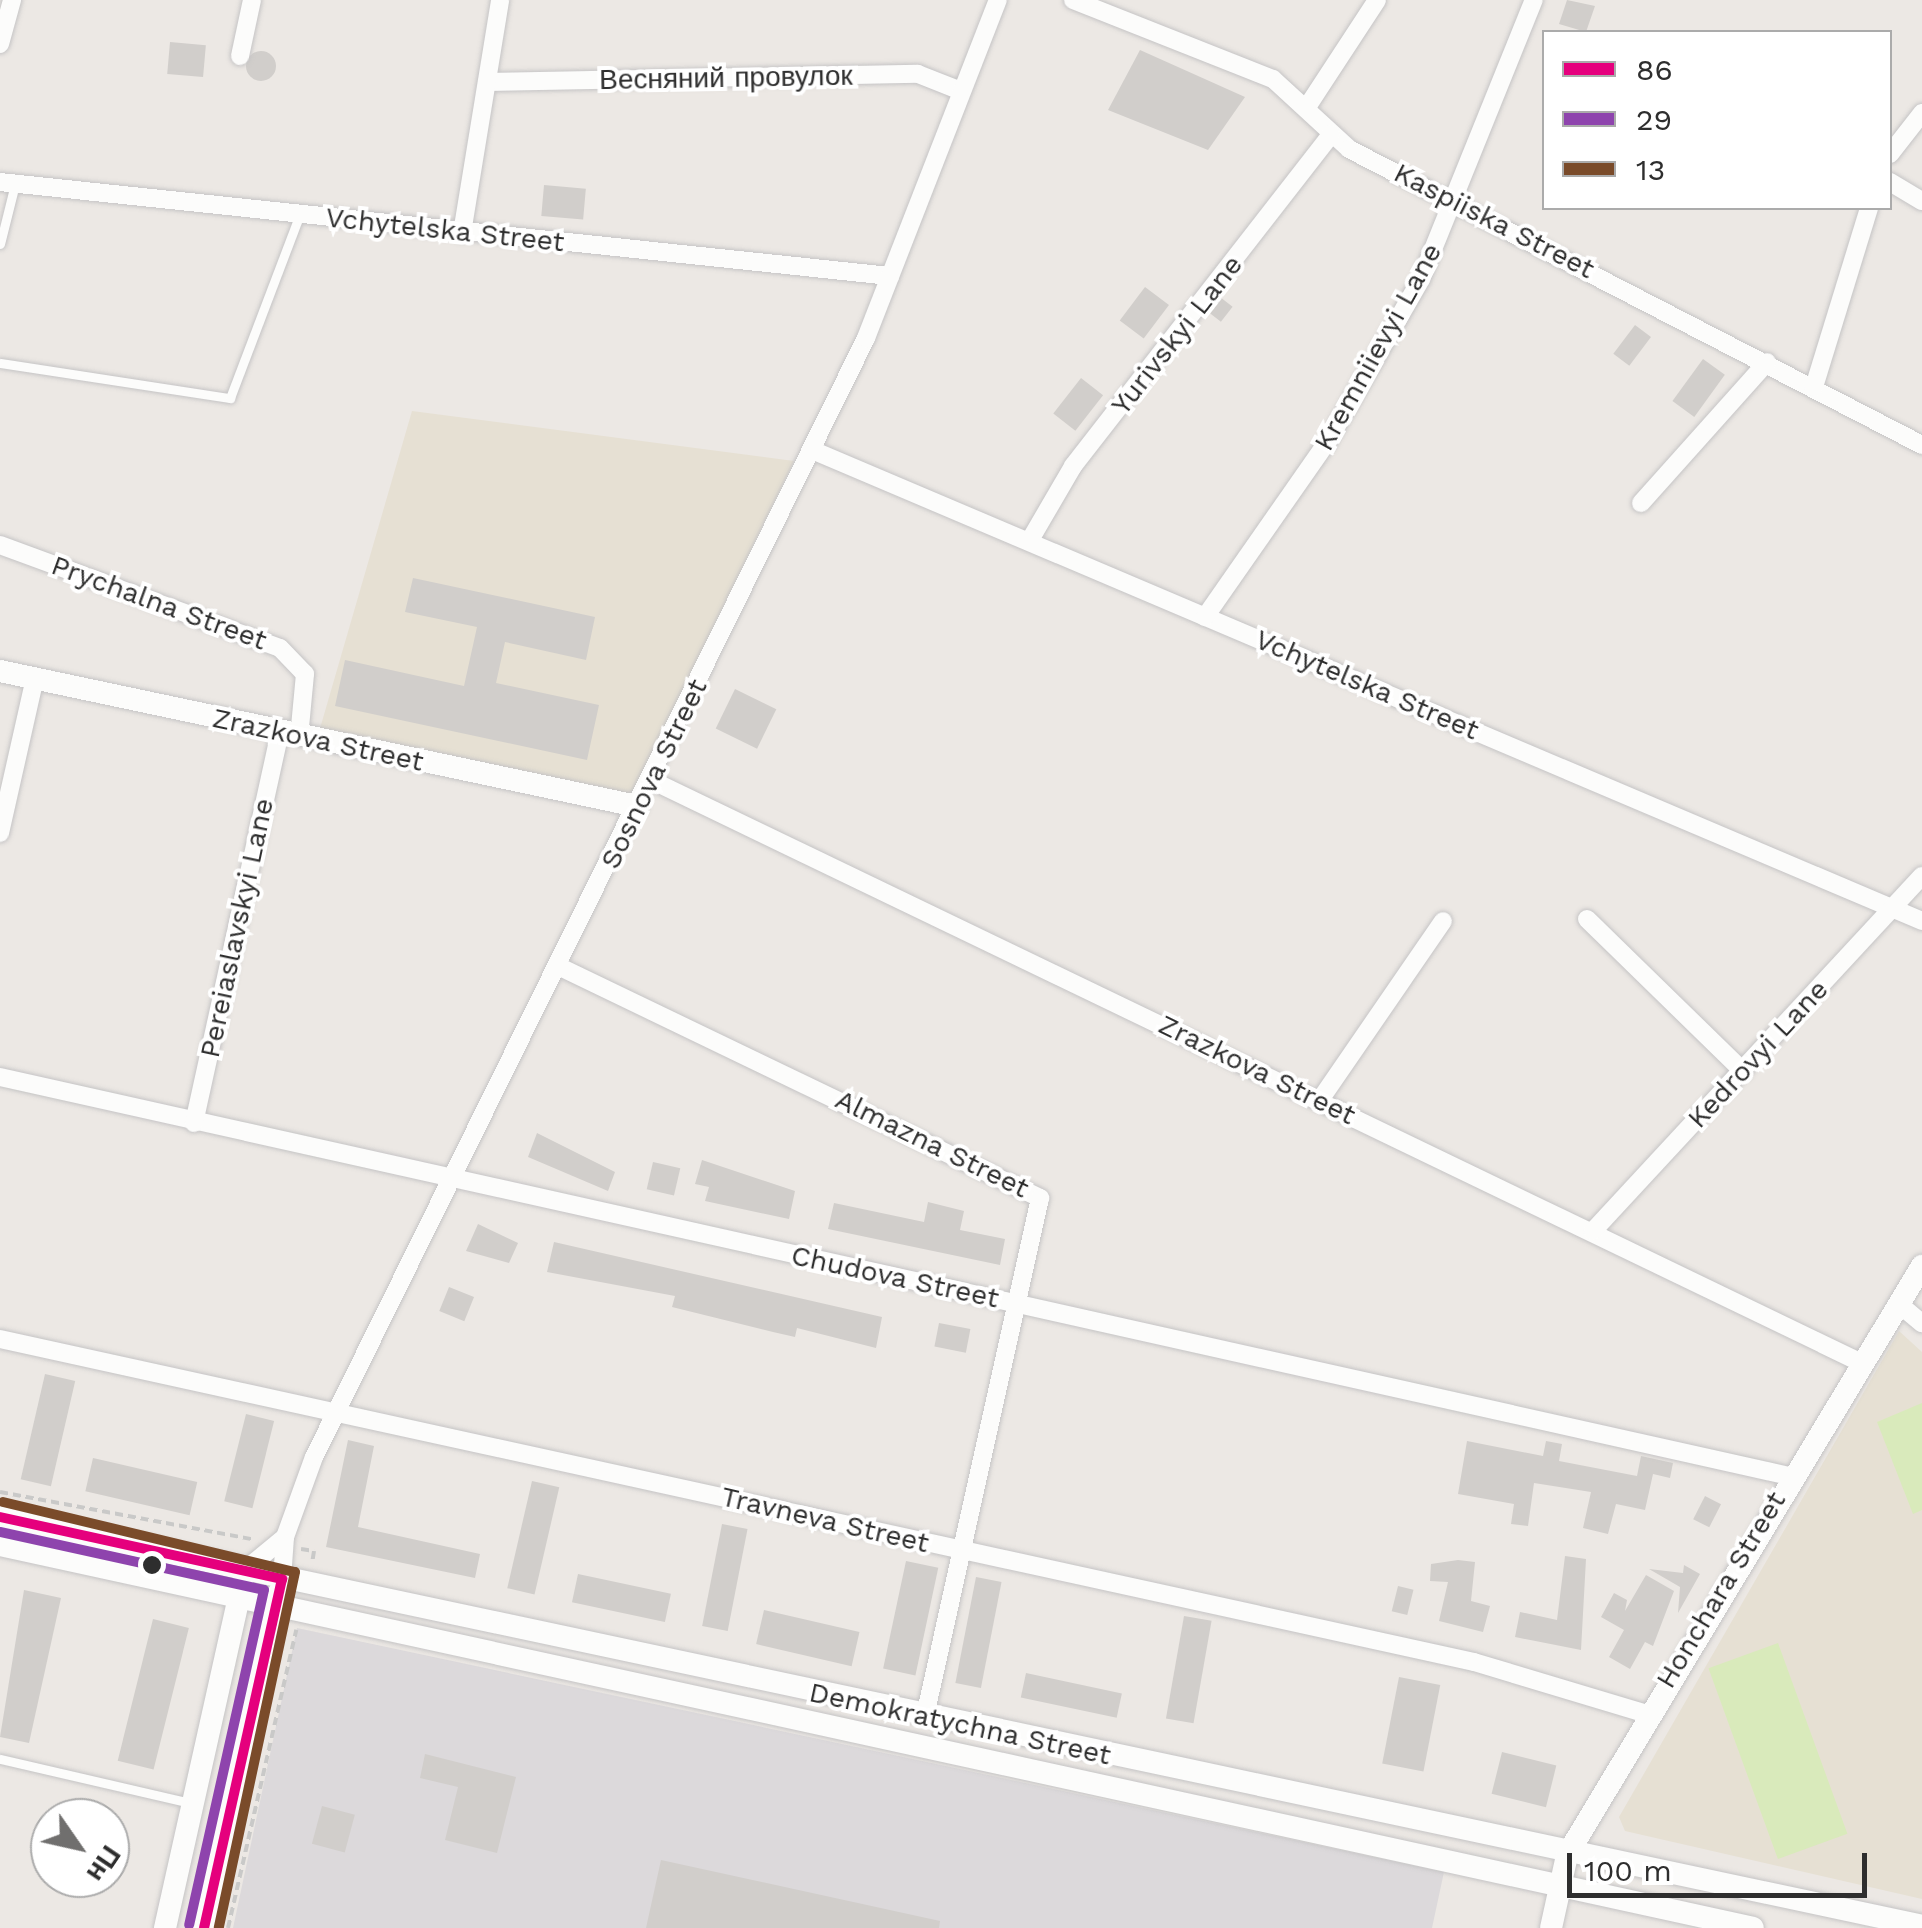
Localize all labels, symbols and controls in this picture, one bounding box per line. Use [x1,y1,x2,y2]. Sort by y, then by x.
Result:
legend [1542,30,1892,210]
text: 86 [1636,52,1673,87]
street label: Весняний провулок [599,59,853,97]
text: 29 [1636,102,1672,137]
text: 13 [1636,152,1665,187]
street label: Kaspiiska Street [1388,156,1600,286]
street label: Vchytelska Street [324,201,566,259]
street label: Kremniievyi Lane [1307,237,1449,457]
street label: Yurivskyi Lane [1104,249,1250,421]
street label: Prychalna Street [46,548,272,658]
street label: Vchytelska Street [1250,623,1484,747]
street label: Sosnova Street [593,673,715,875]
street label: Zrazkova Street [209,701,427,779]
street label: Pereiaslavskyi Lane [193,795,281,1061]
street label: Kedrovyi Lane [1681,973,1835,1135]
street label: Zrazkova Street [1153,1008,1361,1132]
street label: Almazna Street [830,1083,1034,1205]
street label: Chudova Street [788,1239,1002,1315]
street label: Travneva Street [717,1480,933,1560]
street label: Honchara Street [1649,1485,1793,1695]
unlabelled marker [142,1555,162,1575]
street label: Demokratychna Street [806,1676,1114,1772]
north arrow [30,1798,130,1898]
scale bar [1572,1833,1872,1895]
text: Пн [80,1839,128,1889]
text: 100 m [1584,1853,1672,1888]

